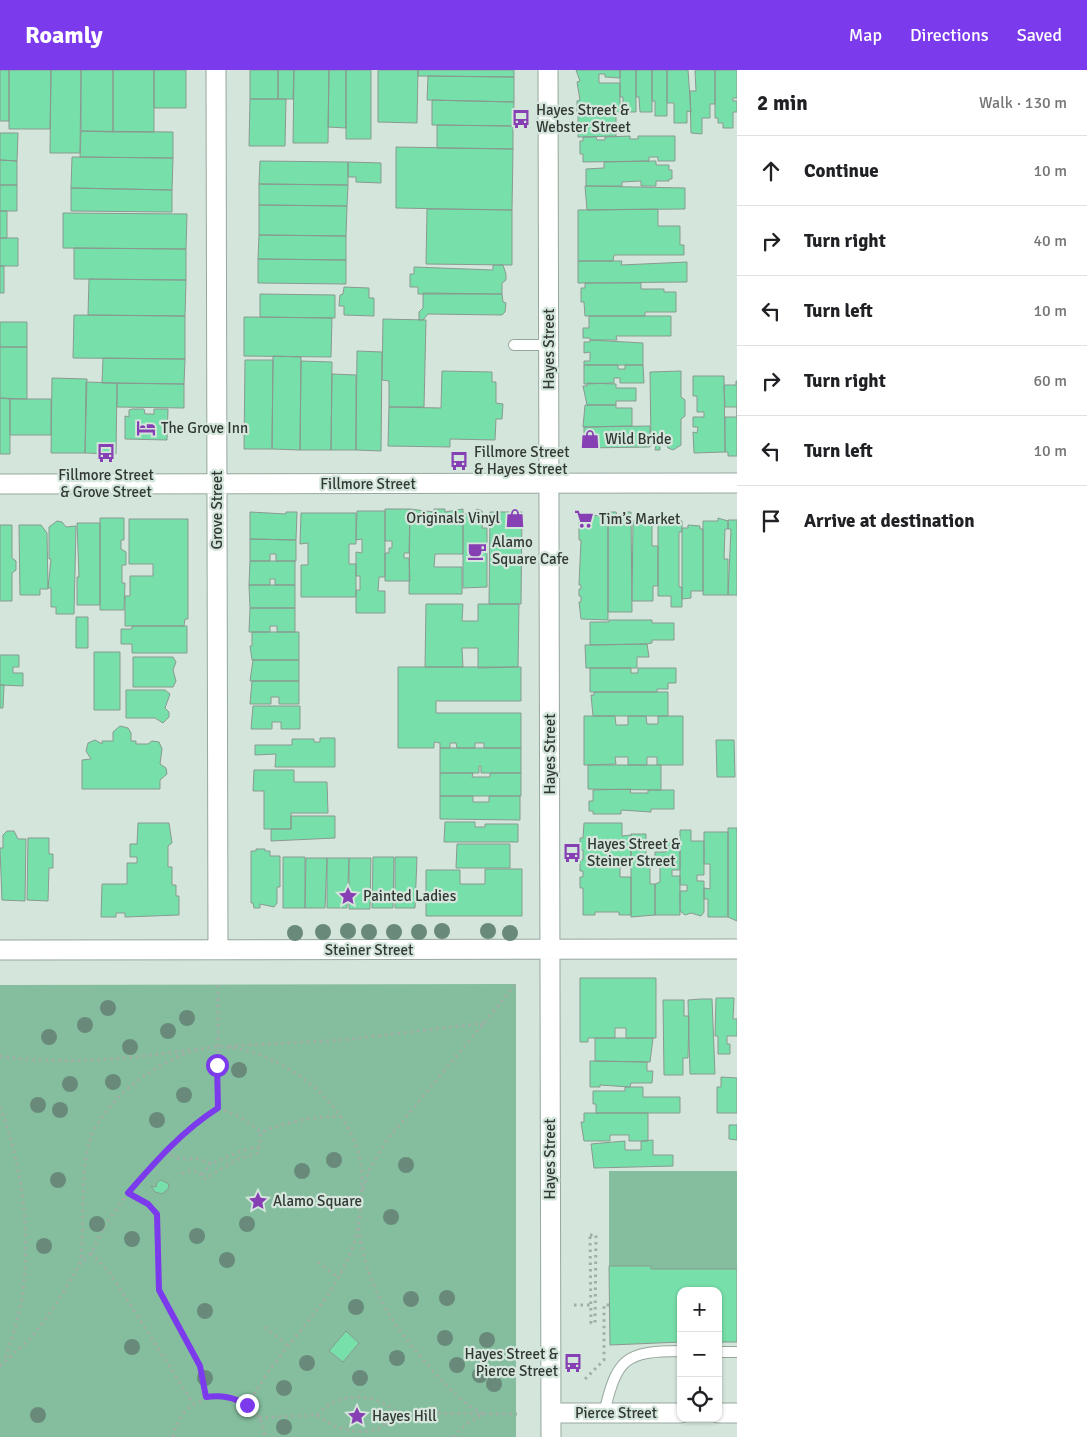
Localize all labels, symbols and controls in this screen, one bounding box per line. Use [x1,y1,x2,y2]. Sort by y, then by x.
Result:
text: Roamly [25,20,103,50]
text: Map [849,24,882,46]
text: Directions [910,24,989,46]
text: Saved [1017,24,1062,46]
text: 2 min [757,90,808,116]
text: Walk · 130 m [979,93,1067,113]
place label: Hayes Street & Webster Street [536,101,631,136]
bus stop icon: Hayes Street & Webster Street [510,108,532,130]
icon: ahead [757,157,785,185]
text: Continue [804,159,879,183]
text: 10 m [1033,161,1067,181]
icon: right [757,227,785,255]
text: Turn right [804,229,886,253]
text: 40 m [1033,231,1067,251]
icon: left [757,297,785,325]
text: Turn left [804,299,873,323]
text: 10 m [1033,301,1067,321]
street label: Hayes Street [540,309,558,389]
icon: right [757,367,785,395]
text: Turn right [804,369,886,393]
text: 60 m [1033,371,1067,391]
hotel icon: The Grove Inn [135,417,157,439]
place label: The Grove Inn [161,419,248,437]
shop icon: Wild Bride [579,428,601,450]
place label: Wild Bride [605,430,672,448]
icon: left [757,437,785,465]
text: Turn left [804,439,873,463]
text: 10 m [1033,441,1067,461]
bus stop icon: Fillmore Street & Grove Street [95,442,117,464]
place label: Fillmore Street & Hayes Street [474,443,569,478]
bus stop icon: Fillmore Street & Hayes Street [448,450,470,472]
place label: Fillmore Street & Grove Street [58,466,154,501]
street label: Grove Street [208,470,226,550]
street label: Fillmore Street [320,475,416,493]
shop icon: Originals Vinyl [504,507,526,529]
icon: arrive [757,507,785,535]
supermarket icon: Tim’s Market [573,508,595,530]
place label: Originals Vinyl [406,509,500,527]
text: Arrive at destination [804,509,975,533]
place label: Tim’s Market [599,510,680,528]
place label: Alamo Square Cafe [492,533,569,568]
cafe icon: Alamo Square Cafe [466,540,488,562]
street label: Hayes Street [541,714,559,794]
place label: Hayes Street & Steiner Street [587,835,681,870]
bus stop icon: Hayes Street & Steiner Street [561,842,583,864]
place icon: Painted Ladies [337,885,359,907]
place label: Painted Ladies [363,887,457,905]
street label: Steiner Street [325,941,413,959]
route start [206,1054,229,1077]
street label: Hayes Street [541,1119,559,1199]
place icon: Alamo Square [247,1190,269,1212]
place label: Alamo Square [273,1192,362,1210]
map controls [677,1287,722,1422]
button: + [677,1287,722,1332]
button: − [677,1332,722,1377]
place label: Hayes Street & Pierce Street [465,1345,559,1380]
bus stop icon: Hayes Street & Pierce Street [562,1352,584,1374]
button: locate [677,1377,722,1422]
route end [236,1394,259,1417]
street label: Pierce Street [575,1404,657,1422]
place icon: Hayes Hill [346,1405,368,1427]
place label: Hayes Hill [372,1407,437,1425]

